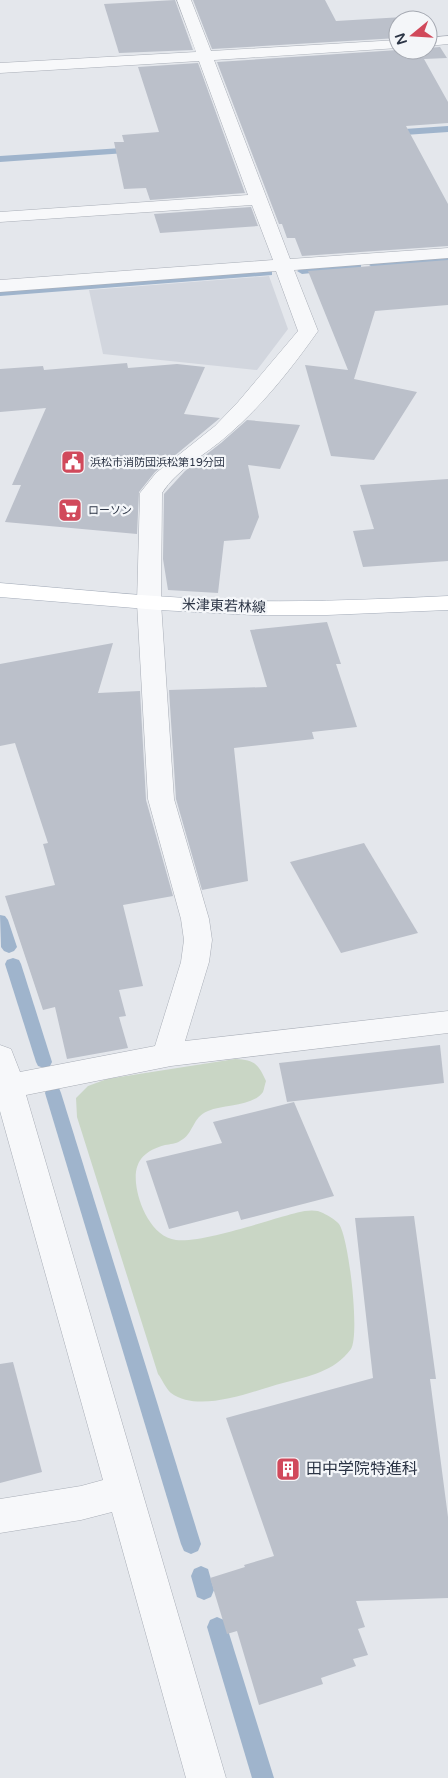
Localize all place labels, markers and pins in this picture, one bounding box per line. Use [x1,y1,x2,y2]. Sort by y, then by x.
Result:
public building icon: 浜松市消防団浜松第19分団 [60,449,86,475]
place label: 浜松市消防団浜松第19分団 [90,456,225,469]
supermarket icon: ローソン [57,497,83,523]
place label: ローソン [88,504,132,517]
building icon: 田中学院特進科 [275,1456,301,1482]
place label: 田中学院特進科 [306,1459,418,1479]

